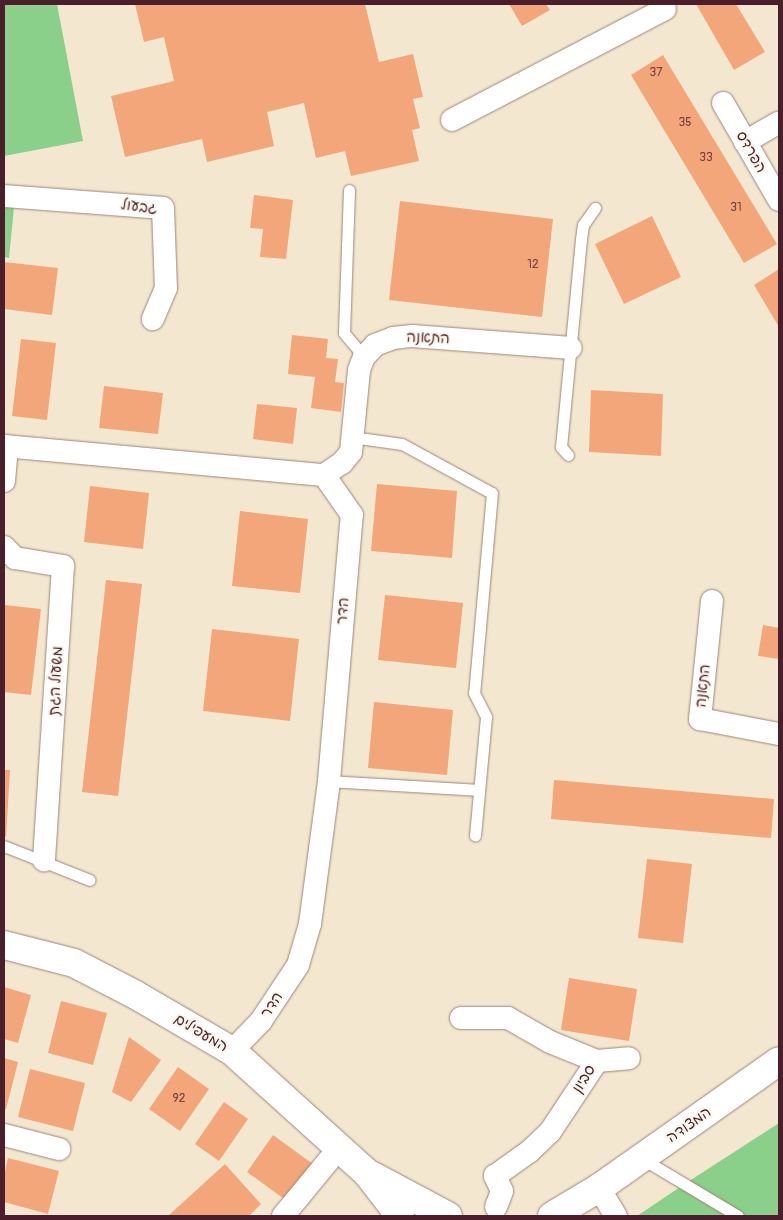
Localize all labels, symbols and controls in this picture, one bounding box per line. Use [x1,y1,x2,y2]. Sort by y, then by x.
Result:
house number: 37 [649,66,663,80]
house number: 35 [678,116,692,130]
street label: הפרדס [732,128,770,176]
house number: 33 [699,151,713,165]
street label: גבעול [120,196,158,218]
house number: 31 [730,201,742,215]
house number: 12 [527,258,539,272]
street label: התאנה [406,328,450,348]
street label: הדר [333,597,353,625]
street label: משעול הגת [45,646,67,716]
street label: התאנה [692,663,714,709]
street label: הדר [257,989,287,1021]
street label: המעפילים [171,1010,231,1056]
street label: סביון [568,1061,600,1097]
house number: 92 [173,1092,185,1106]
street label: המצודה [663,1103,715,1147]

